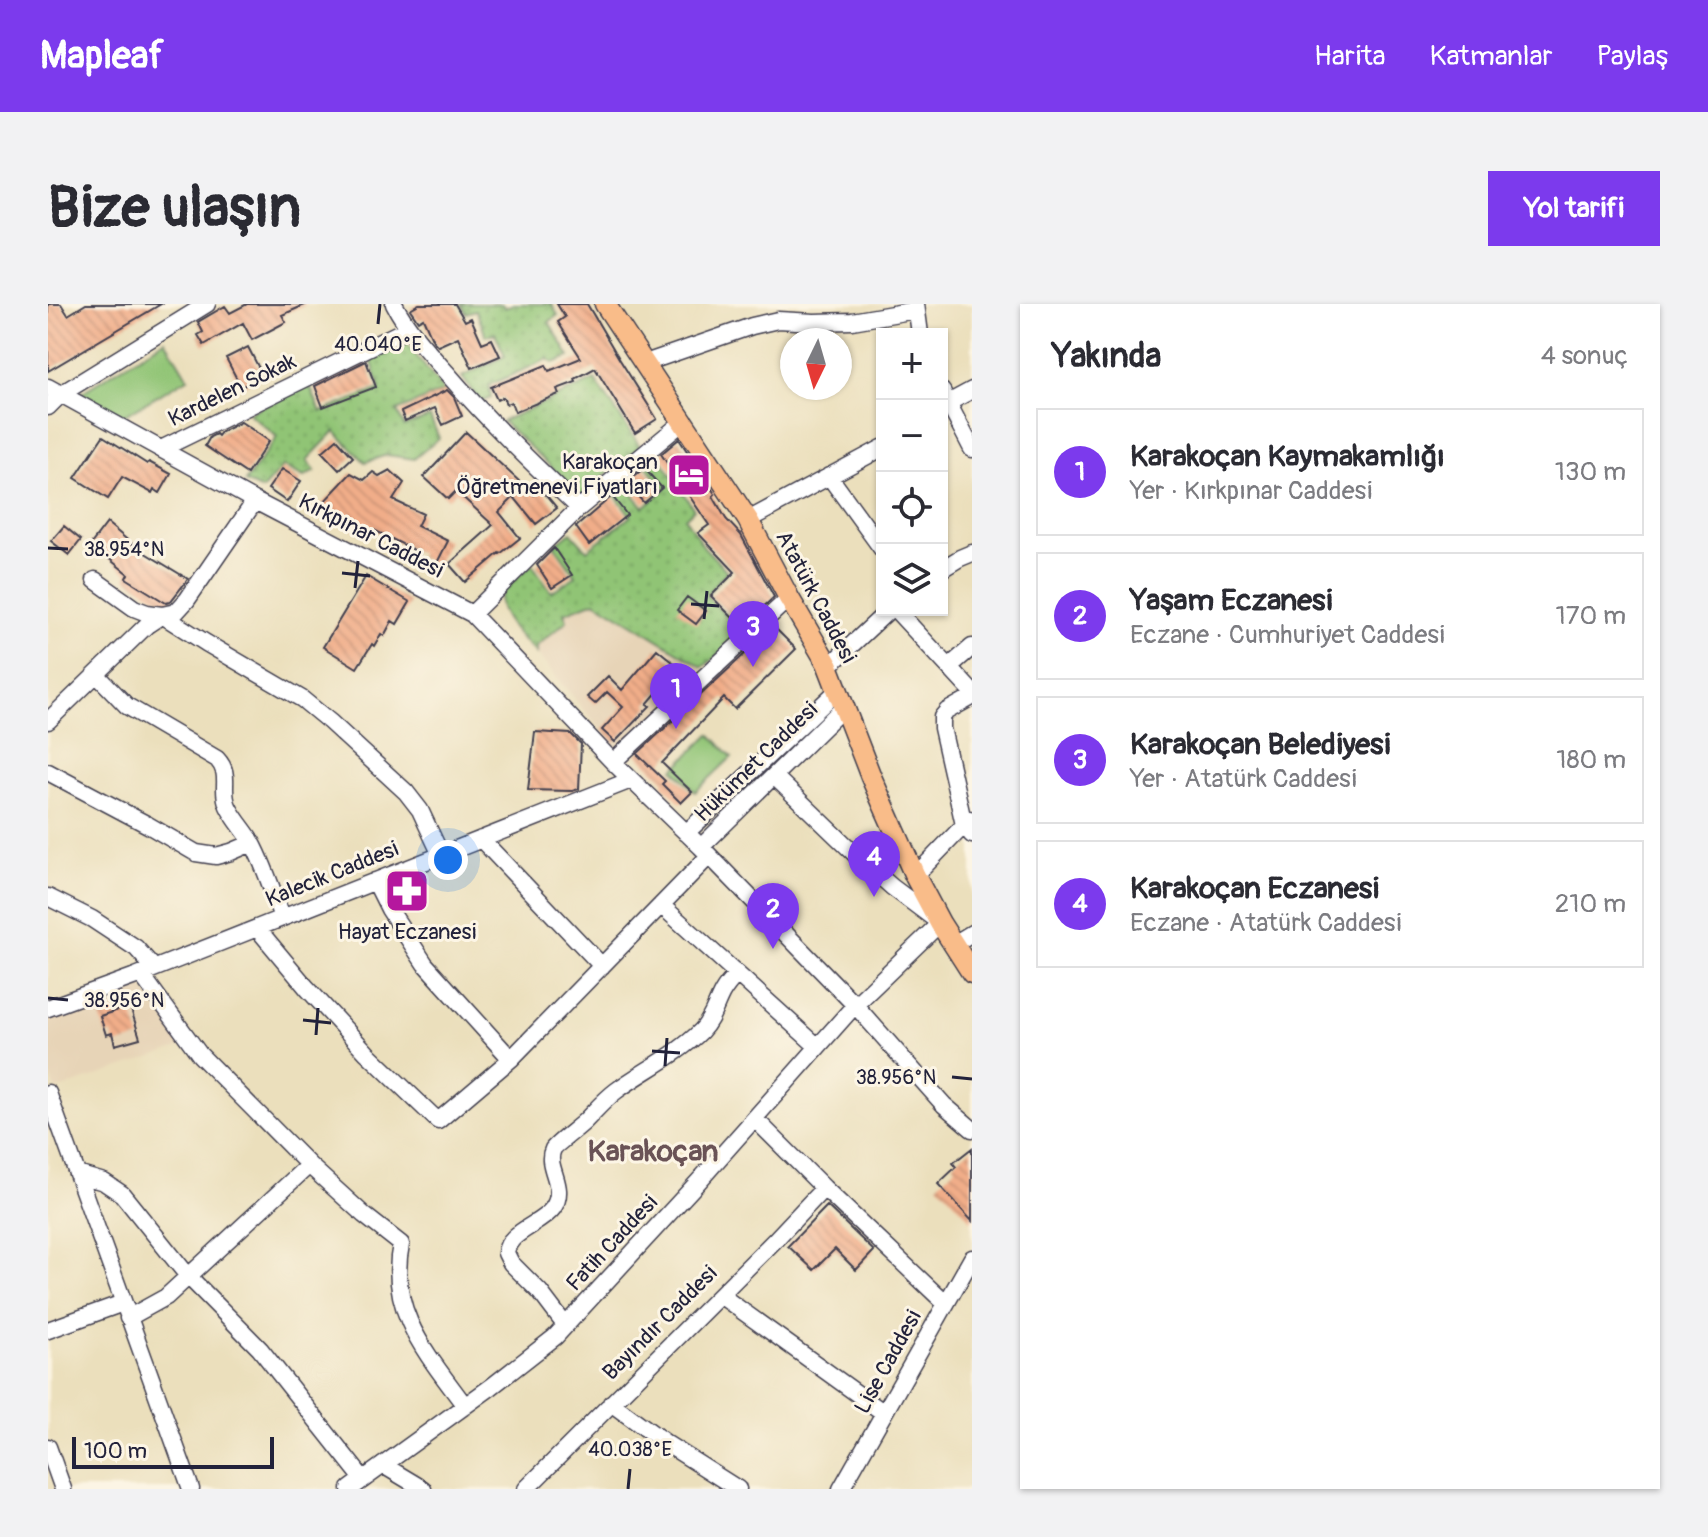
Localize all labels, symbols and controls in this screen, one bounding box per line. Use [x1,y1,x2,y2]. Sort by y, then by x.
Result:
text: Mapleaf [40,32,164,80]
text: Harita [1314,39,1386,74]
text: Katmanlar [1430,39,1552,74]
text: Paylaş [1596,39,1668,74]
button: Yol tarifi [1488,171,1660,246]
text: Bize ulaşın [48,174,301,243]
north arrow [780,328,852,400]
map controls [876,328,948,616]
button: + [876,328,948,400]
text: 40.040°E [334,332,422,357]
text: Yakında [1052,335,1161,378]
text: 4 sonuç [1541,340,1628,372]
street label: Kardelen Sokak [163,347,301,433]
button: − [876,400,948,472]
text: Karakoçan Kaymakamlığı [1130,438,1445,475]
place label: Karakoçan Öğretmenevi Fiyatları [456,448,658,501]
hotel icon: Karakoçan Öğretmenevi Fiyatları [665,451,713,499]
text: 1 [1075,456,1085,488]
text: 130 m [1555,456,1626,488]
button: locate [876,472,948,544]
text: Yer · Kırkpınar Caddesi [1130,475,1372,507]
street label: Kırkpınar Caddesi [294,487,448,585]
street label: Atatürk Caddesi [769,526,863,668]
text: 38.954°N [84,537,164,562]
button: layers [876,544,948,616]
text: Yaşam Eczanesi [1130,582,1332,619]
text: 2 [1073,600,1087,632]
text: 170 m [1556,600,1626,632]
pin: 3 [727,601,779,667]
text: Eczane · Cumhuriyet Caddesi [1130,619,1445,651]
pin: 1 [650,663,702,729]
street label: Hükümet Caddesi [688,696,824,828]
text: Karakoçan Belediyesi [1130,726,1390,763]
text: 3 [1073,744,1087,776]
text: 180 m [1556,744,1626,776]
text: Yer · Atatürk Caddesi [1130,763,1357,795]
pin: 4 [848,831,900,897]
street label: Kalecik Caddesi [261,835,403,913]
your location [428,840,468,880]
pharmacy icon: Hayat Eczanesi [383,867,431,915]
text: Karakoçan Eczanesi [1130,870,1379,907]
pin: 2 [747,883,799,949]
text: 4 [1072,888,1088,920]
text: 210 m [1555,888,1626,920]
text: Eczane · Atatürk Caddesi [1130,907,1401,939]
place label: Hayat Eczanesi [338,918,476,946]
text: 38.956°N [84,988,164,1013]
text: 38.956°N [856,1065,936,1090]
district label: Karakoçan [588,1133,718,1170]
street label: Fatih Caddesi [560,1189,664,1297]
street label: Bayındır Caddesi [597,1260,723,1386]
street label: Lise Caddesi [848,1305,928,1419]
scale bar [72,1433,274,1469]
text: 100 m [84,1437,147,1465]
text: 40.038°E [588,1437,672,1462]

